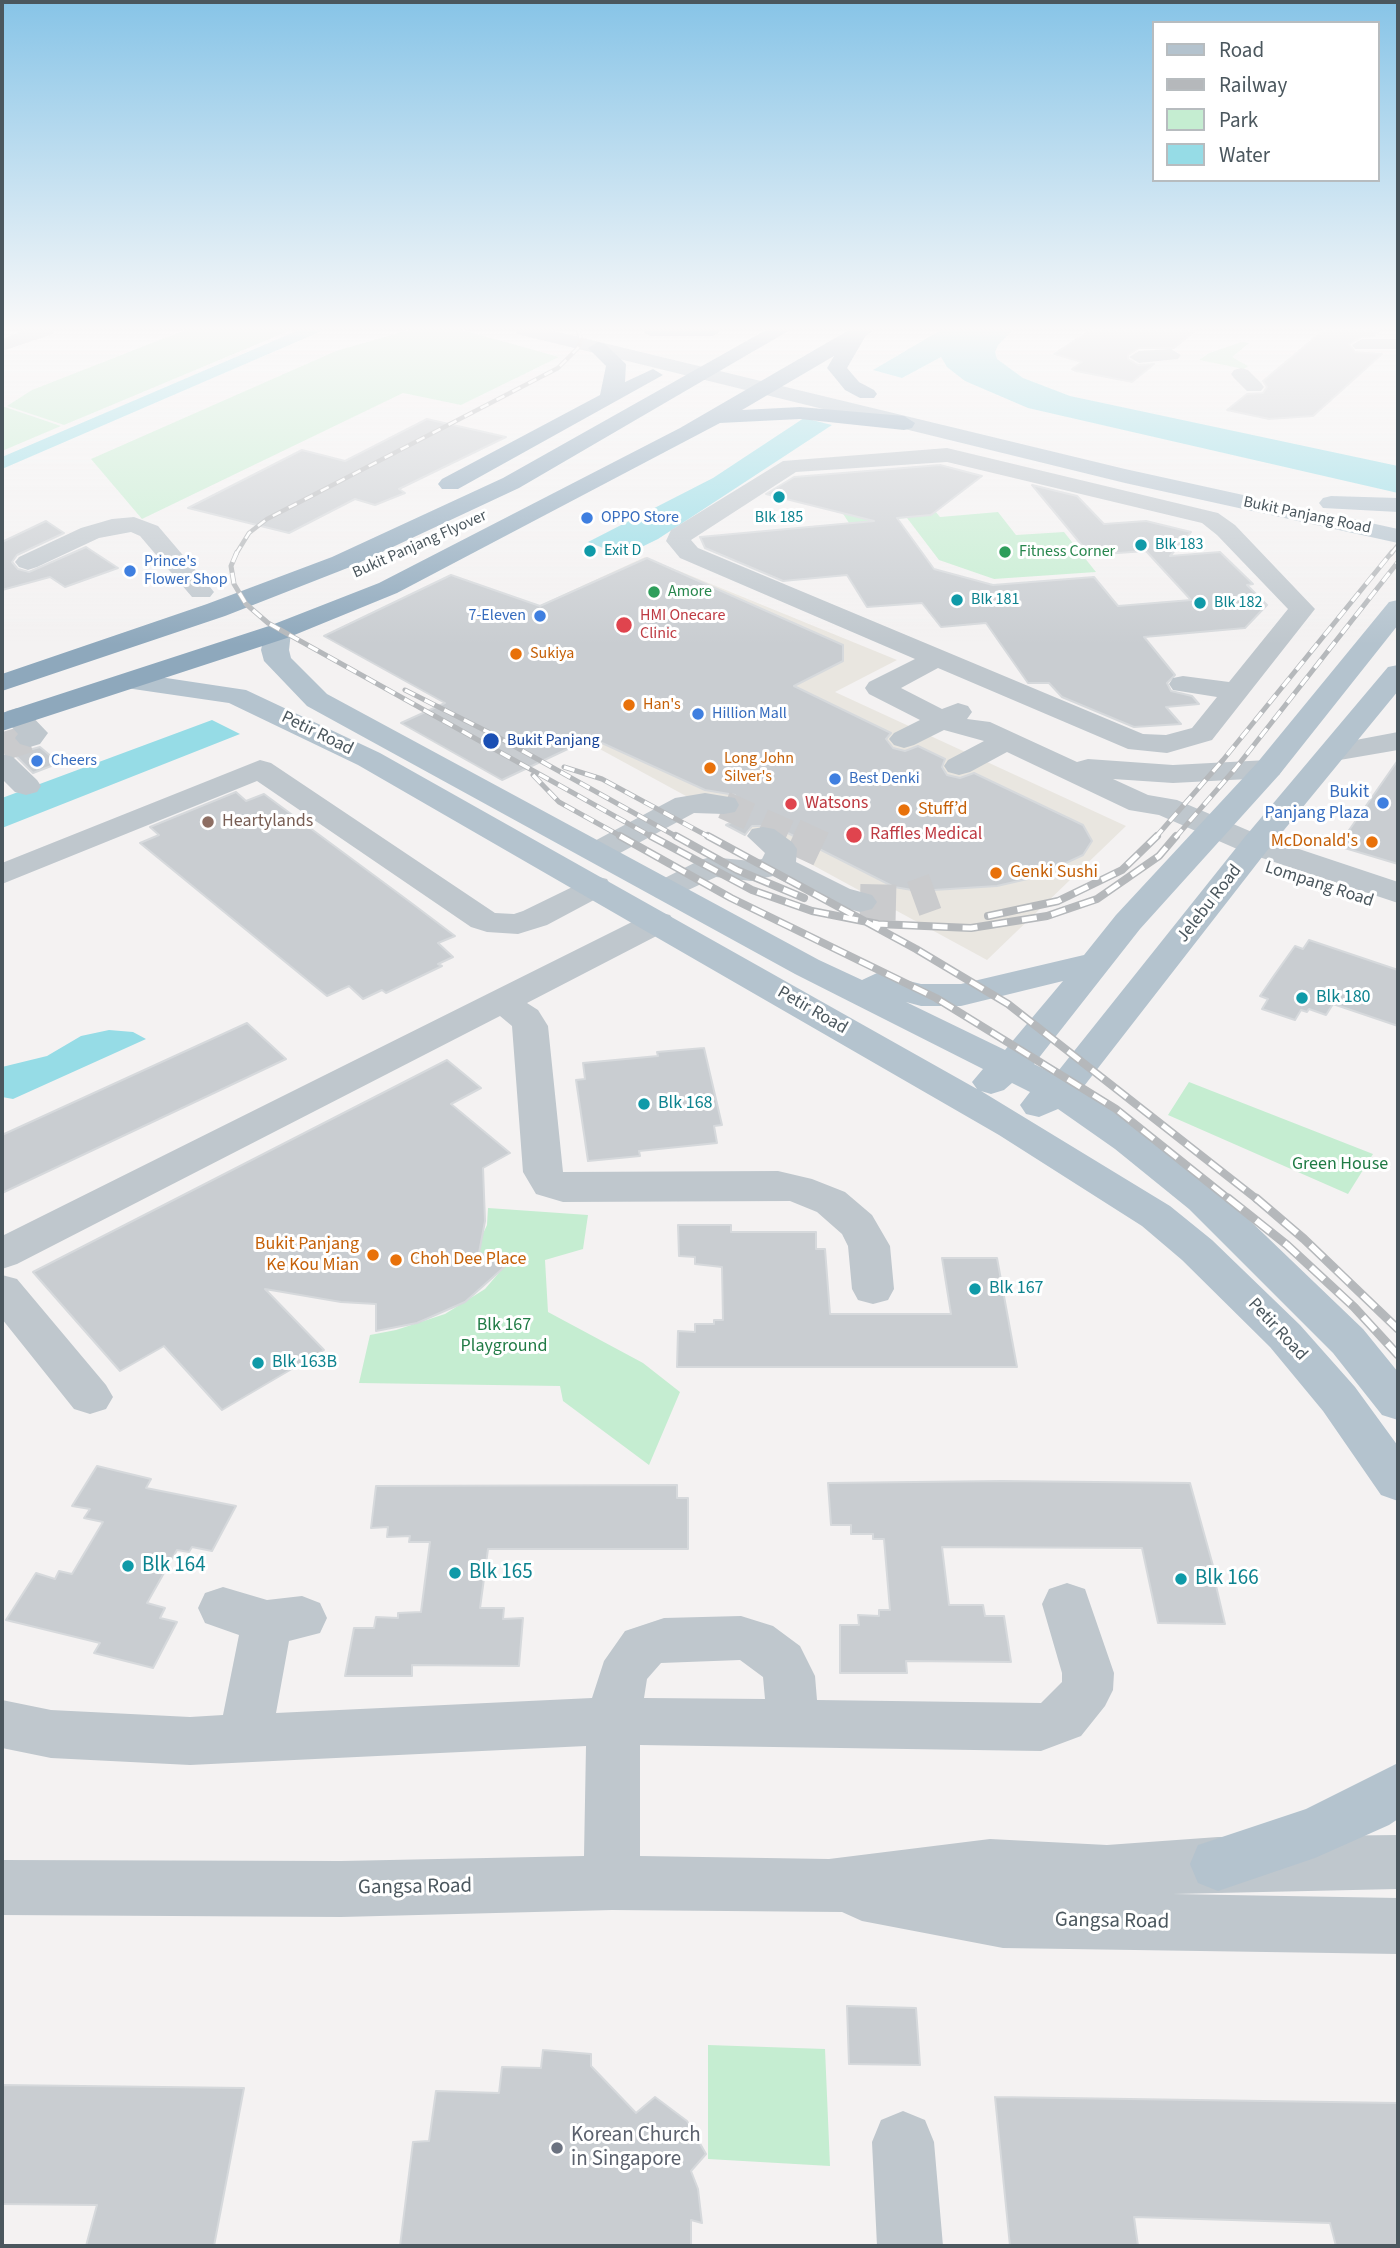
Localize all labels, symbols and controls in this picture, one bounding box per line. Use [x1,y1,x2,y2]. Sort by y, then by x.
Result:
legend [1152,21,1379,182]
text: Road [1219,35,1264,65]
text: Railway [1219,70,1287,100]
text: Park [1219,105,1258,135]
text: Water [1219,140,1270,170]
marker: Blk 185 [771,489,787,505]
street label: Bukit Panjang Road [1241,493,1373,539]
street label: Bukit Panjang Flyover [350,507,490,583]
place label: OPPO Store [601,508,679,528]
place label: Blk 185 [755,508,803,528]
marker: OPPO Store [579,510,595,526]
place label: Blk 183 [1155,535,1203,555]
marker: Blk 183 [1133,537,1149,553]
place label: Exit D [604,541,641,561]
place label: Fitness Corner [1019,542,1115,562]
marker: Exit D [582,543,598,559]
marker: Fitness Corner [997,544,1013,560]
place label: Prince's Flower Shop [144,552,228,590]
marker: Prince's Flower Shop [122,563,138,579]
place label: Amore [668,582,712,602]
marker: Amore [646,584,662,600]
place label: Blk 181 [971,590,1019,610]
marker: Blk 181 [949,592,965,608]
place label: Blk 182 [1214,593,1262,613]
marker: Blk 182 [1192,595,1208,611]
place label: 7-Eleven [468,606,526,626]
place label: HMI Onecare Clinic [640,606,725,644]
marker: 7-Eleven [532,608,548,624]
marker: HMI Onecare Clinic [614,615,634,635]
place label: Sukiya [530,644,574,664]
marker: Sukiya [508,646,524,662]
place label: Han's [643,695,681,715]
marker: Han's [621,697,637,713]
place label: Hillion Mall [712,704,787,724]
marker: Hillion Mall [690,706,706,722]
street label: Petir Road [277,707,357,761]
marker: Bukit Panjang [481,731,501,751]
place label: Bukit Panjang [507,731,600,751]
place label: Long John Silver's [724,749,794,787]
place label: Cheers [51,751,97,771]
marker: Cheers [29,753,45,769]
marker: Long John Silver's [702,760,718,776]
place label: Best Denki [849,769,920,789]
marker: Best Denki [827,771,843,787]
place label: Bukit Panjang Plaza [1264,782,1369,824]
place label: Watsons [805,793,868,815]
marker: Bukit Panjang Plaza [1375,795,1391,811]
marker: Watsons [783,796,799,812]
place label: Stuff’d [918,799,968,821]
marker: Stuff’d [896,802,912,818]
place label: Heartylands [222,811,313,833]
marker: Heartylands [200,814,216,830]
place label: Raffles Medical [870,824,982,846]
marker: Raffles Medical [844,825,864,845]
place label: McDonald's [1271,831,1358,853]
marker: McDonald's [1364,834,1380,850]
street label: Lompang Road [1262,857,1376,913]
street label: Jelebu Road [1173,861,1247,947]
place label: Genki Sushi [1010,862,1098,884]
marker: Genki Sushi [988,865,1004,881]
street label: Petir Road [773,982,851,1040]
place label: Blk 180 [1316,987,1371,1009]
marker: Blk 180 [1294,990,1310,1006]
place label: Blk 168 [658,1093,713,1115]
marker: Blk 168 [636,1096,652,1112]
park label: Green House [1292,1154,1388,1176]
place label: Bukit Panjang Ke Kou Mian [255,1234,359,1276]
marker: Bukit Panjang Ke Kou Mian [365,1247,381,1263]
place label: Choh Dee Place [410,1249,526,1271]
marker: Choh Dee Place [388,1252,404,1268]
place label: Blk 167 [989,1278,1044,1300]
marker: Blk 167 [967,1281,983,1297]
street label: Petir Road [1243,1294,1311,1366]
park label: Blk 167 Playground [461,1315,547,1358]
place label: Blk 163B [272,1352,337,1374]
marker: Blk 163B [250,1355,266,1371]
place label: Blk 164 [142,1553,206,1579]
marker: Blk 164 [120,1558,136,1574]
place label: Blk 165 [469,1560,533,1586]
marker: Blk 165 [447,1565,463,1581]
place label: Blk 166 [1195,1566,1259,1592]
marker: Blk 166 [1173,1571,1189,1587]
street label: Gangsa Road [358,1874,472,1902]
street label: Gangsa Road [1055,1908,1169,1936]
place label: Korean Church in Singapore [571,2123,701,2173]
marker: Korean Church in Singapore [549,2140,565,2156]

